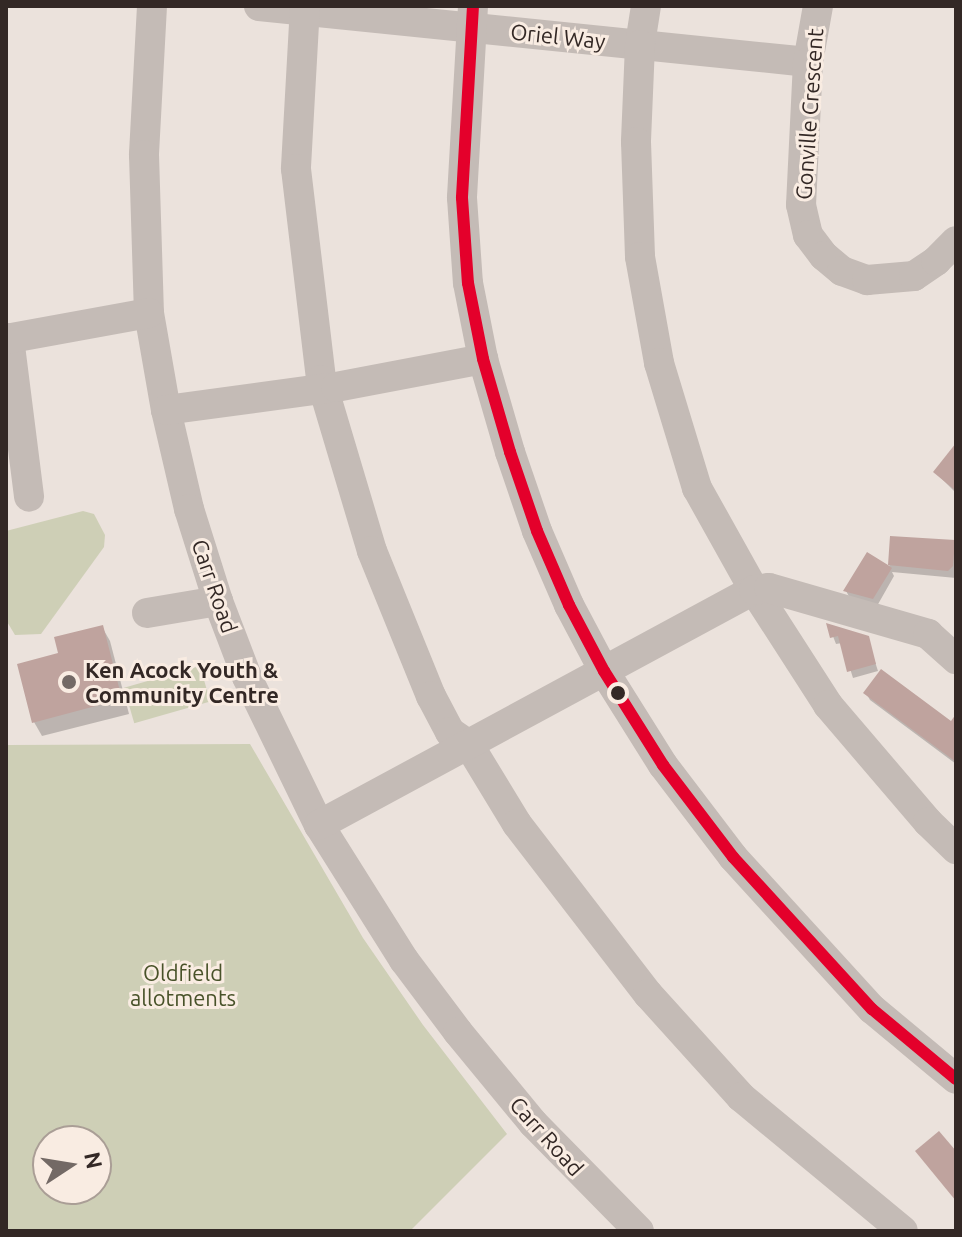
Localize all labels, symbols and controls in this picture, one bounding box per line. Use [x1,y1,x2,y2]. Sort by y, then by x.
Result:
street label: Oriel Way [509,18,607,54]
street label: Gonville Crescent [790,27,828,201]
street label: Carr Road [187,536,243,636]
place label: Ken Acock Youth & Community Centre [85,656,279,708]
marker: Ken Acock Youth & Community Centre [60,673,78,691]
unlabelled marker [610,685,626,701]
park label: Oldfield allotments [130,959,236,1010]
street label: Carr Road [505,1091,589,1181]
north arrow [32,1125,112,1205]
text: N [80,1150,108,1171]

